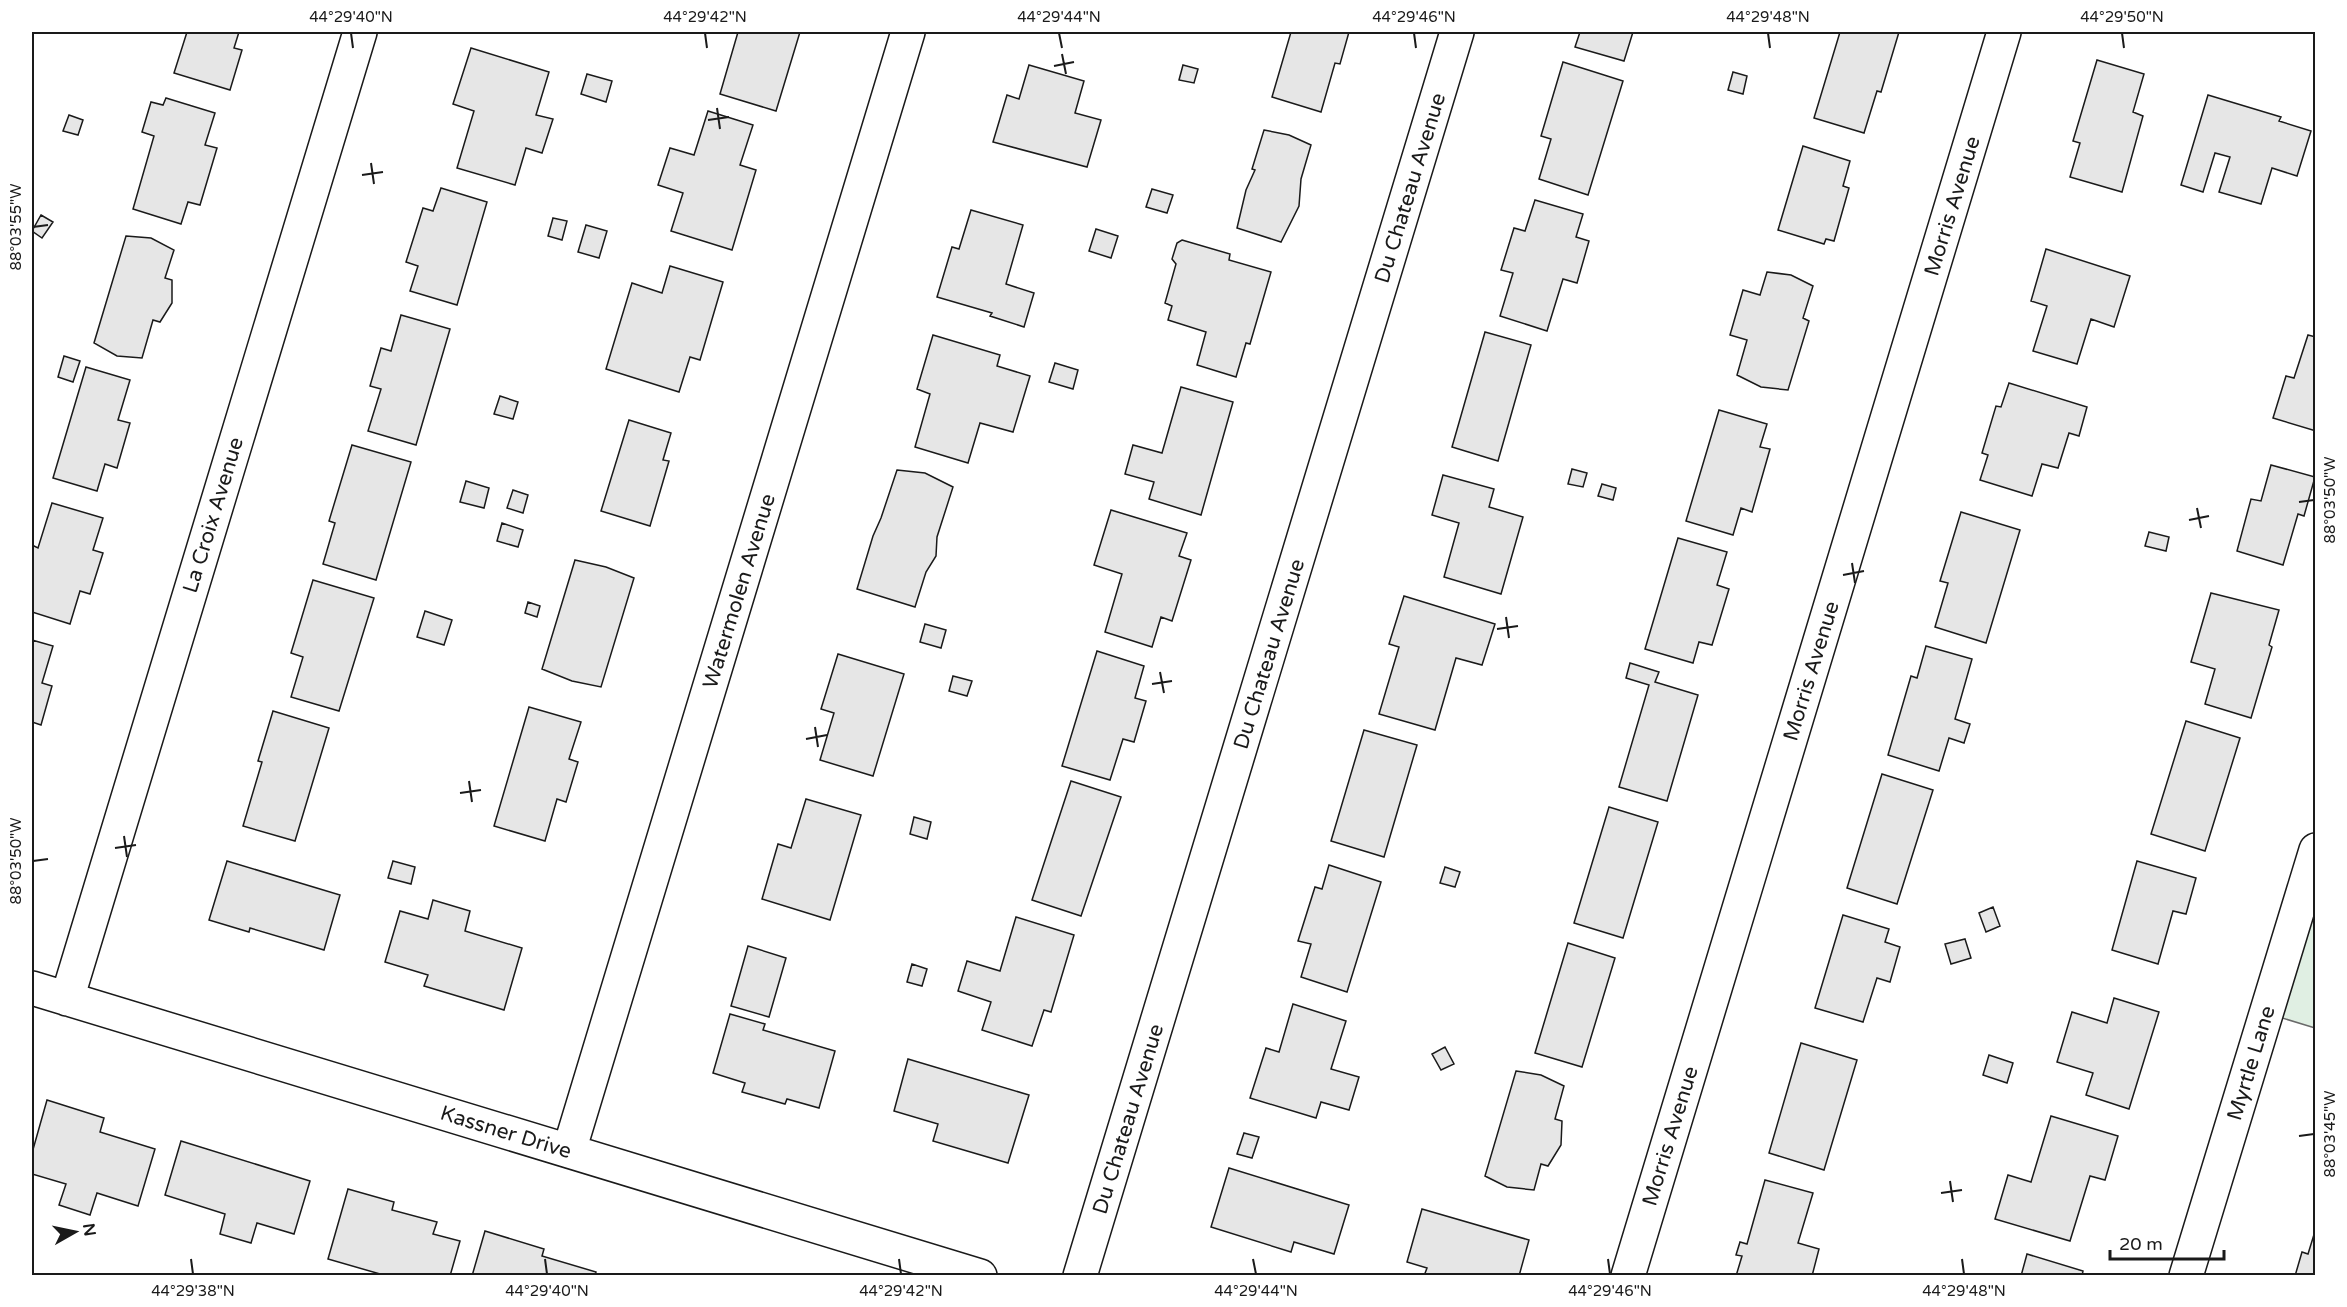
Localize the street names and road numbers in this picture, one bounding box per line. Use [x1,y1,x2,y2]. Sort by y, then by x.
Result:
street label: Du Chateau Avenue [1370,90,1451,286]
street label: Morris Avenue [1919,133,1986,279]
street label: La Croix Avenue [178,434,249,596]
street label: Watermolen Avenue [698,491,781,692]
street label: Du Chateau Avenue [1229,556,1310,752]
street label: Morris Avenue [1778,598,1845,744]
street label: Myrtle Lane [2222,1003,2281,1124]
street label: Du Chateau Avenue [1088,1021,1169,1217]
street label: Morris Avenue [1637,1063,1704,1209]
street label: Kassner Drive [437,1101,575,1164]

